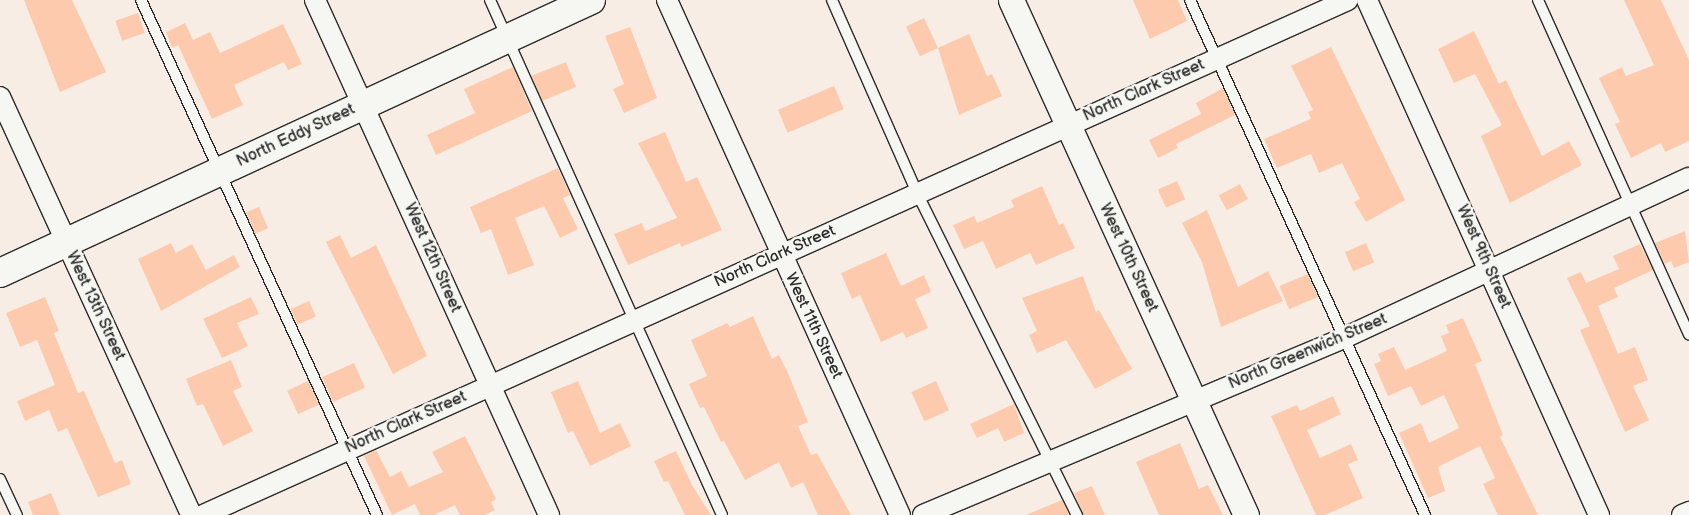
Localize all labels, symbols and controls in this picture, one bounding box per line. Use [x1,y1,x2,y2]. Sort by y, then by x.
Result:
street label: North Clark Street [1080,56,1208,126]
street label: North Eddy Street [233,100,359,172]
street label: West 12th Street [399,200,465,316]
street label: West 10th Street [1094,200,1162,316]
street label: West 9th Street [1452,202,1514,312]
street label: North Clark Street [711,222,839,292]
street label: West 13th Street [61,248,129,364]
street label: West 11th Street [780,270,846,382]
street label: North Greenwich Street [1226,310,1390,394]
street label: North Clark Street [342,388,470,458]

